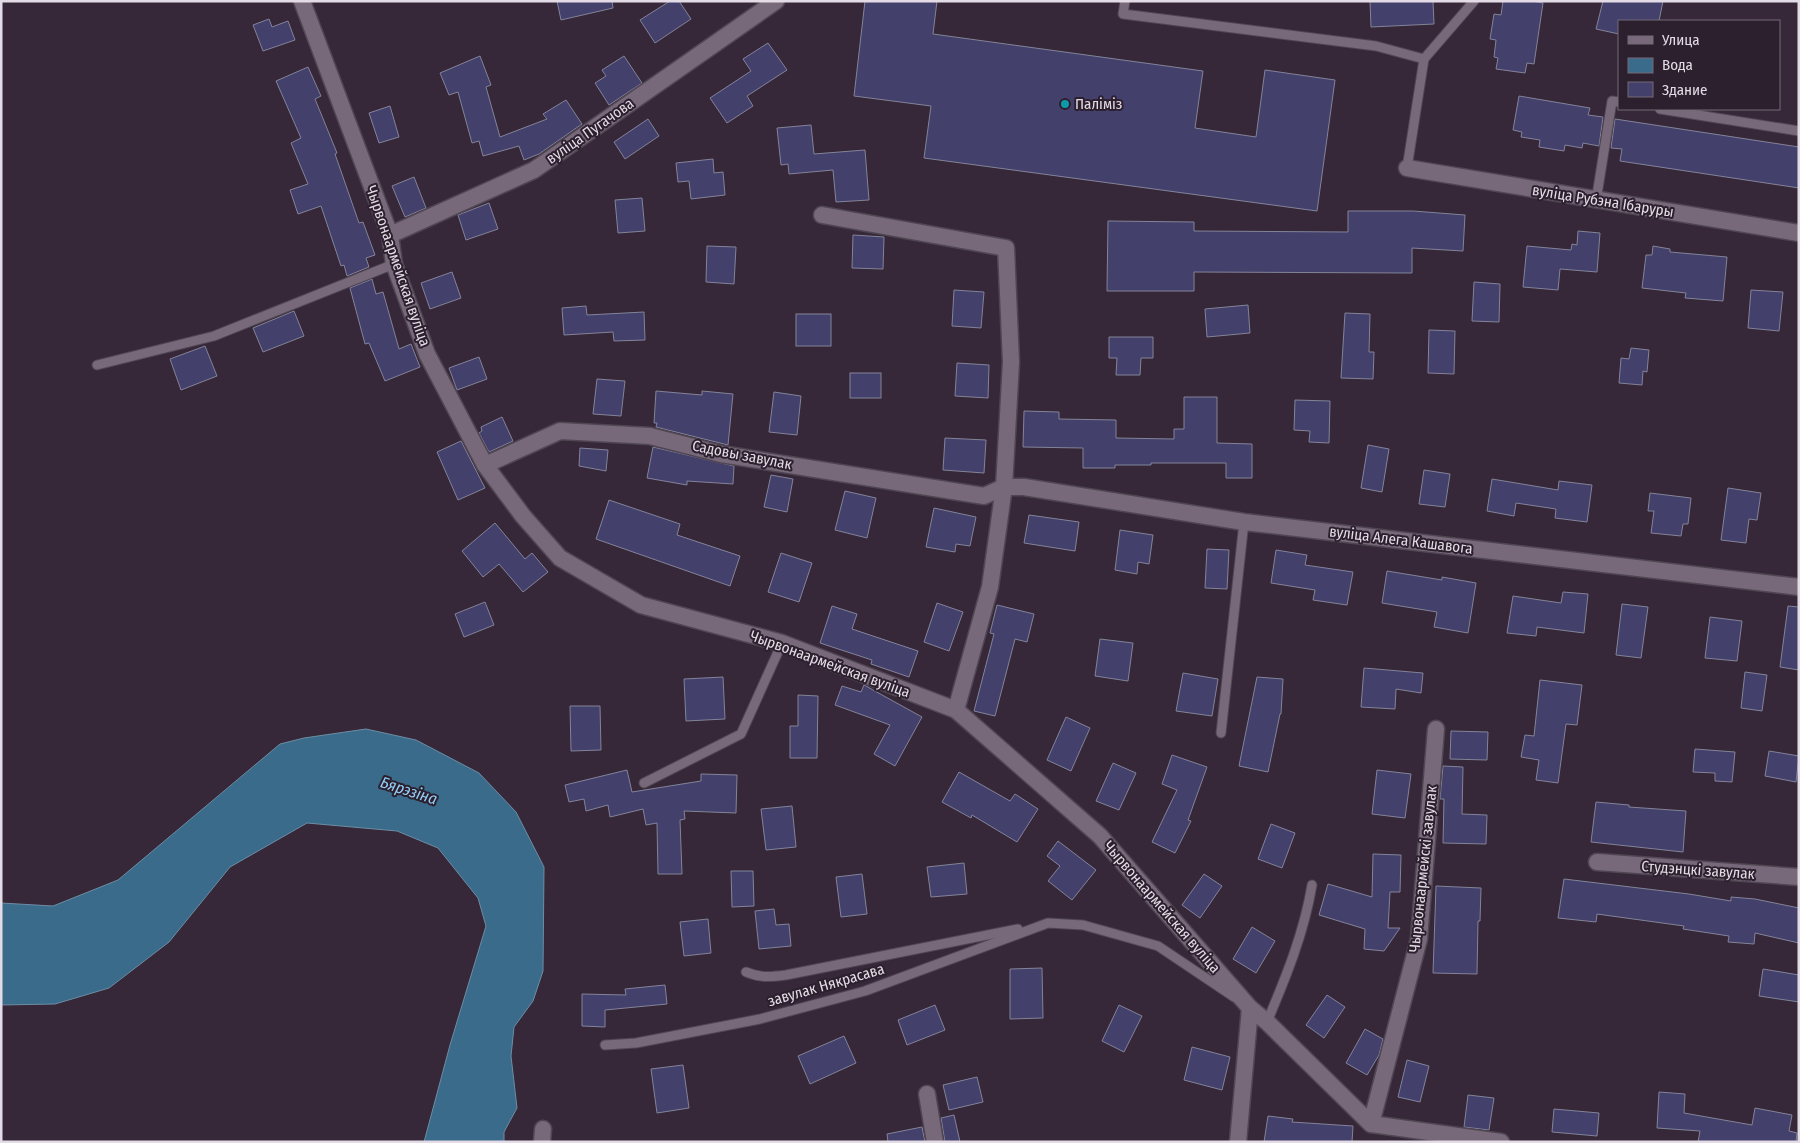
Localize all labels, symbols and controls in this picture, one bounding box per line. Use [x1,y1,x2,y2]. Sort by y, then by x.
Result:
legend [1618,20,1780,110]
text: Улица [1661,31,1700,49]
text: Вода [1662,56,1693,74]
text: Здание [1662,81,1708,99]
street label: вуліца Пугачова [543,94,637,168]
place label: Паліміз [1075,95,1122,113]
marker: Паліміз [1059,98,1071,110]
street label: вуліца Рубэна Ібаруры [1531,181,1675,221]
street label: Чырвонаармейская вуліца [362,183,434,349]
street label: Садовы завулак [691,437,793,473]
street label: вуліца Алега Кашавога [1328,522,1474,558]
street label: Чырвонаармейская вуліца [748,627,912,701]
water label: Бярэзіна [378,772,440,809]
street label: Чырвонаармейскі завулак [1405,785,1441,953]
street label: Чырвонаармейская вуліца [1100,837,1224,977]
street label: Студэнцкі завулак [1641,857,1755,883]
street label: завулак Някрасава [766,960,886,1010]

